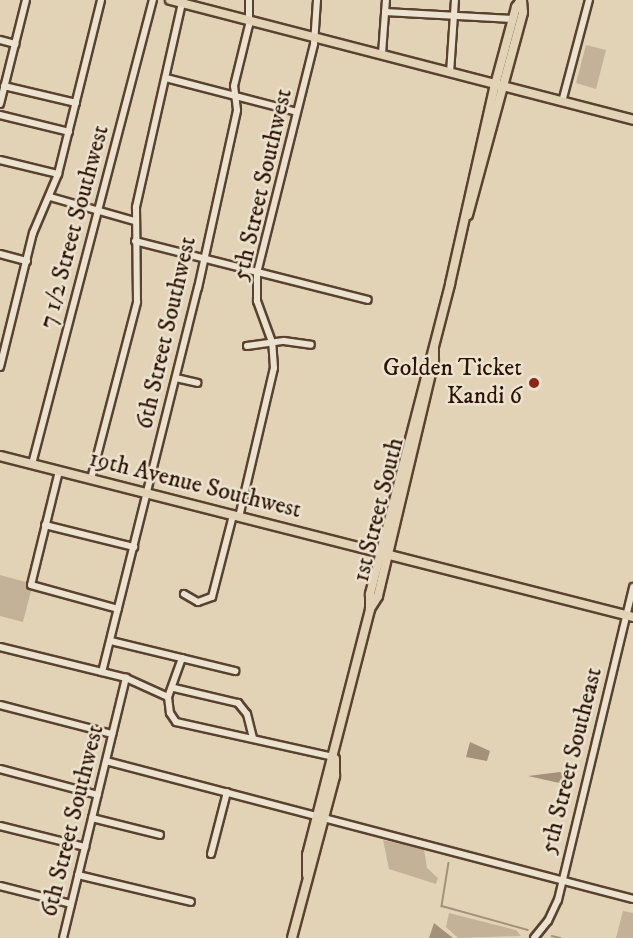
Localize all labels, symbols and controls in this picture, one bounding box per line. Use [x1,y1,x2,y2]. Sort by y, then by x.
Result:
street label: 5th Street Southwest [227,86,299,284]
street label: 7 1/2 Street Southwest [34,122,116,332]
street label: 6th Street Southwest [131,234,203,432]
place label: Golden Ticket Kandi 6 [383,355,522,411]
marker: Golden Ticket Kandi 6 [527,376,541,390]
street label: 1st Street South [347,435,411,585]
street label: 19th Avenue Southwest [86,445,304,525]
street label: 5th Street Southeast [535,665,609,857]
street label: 6th Street Southwest [35,722,111,920]

